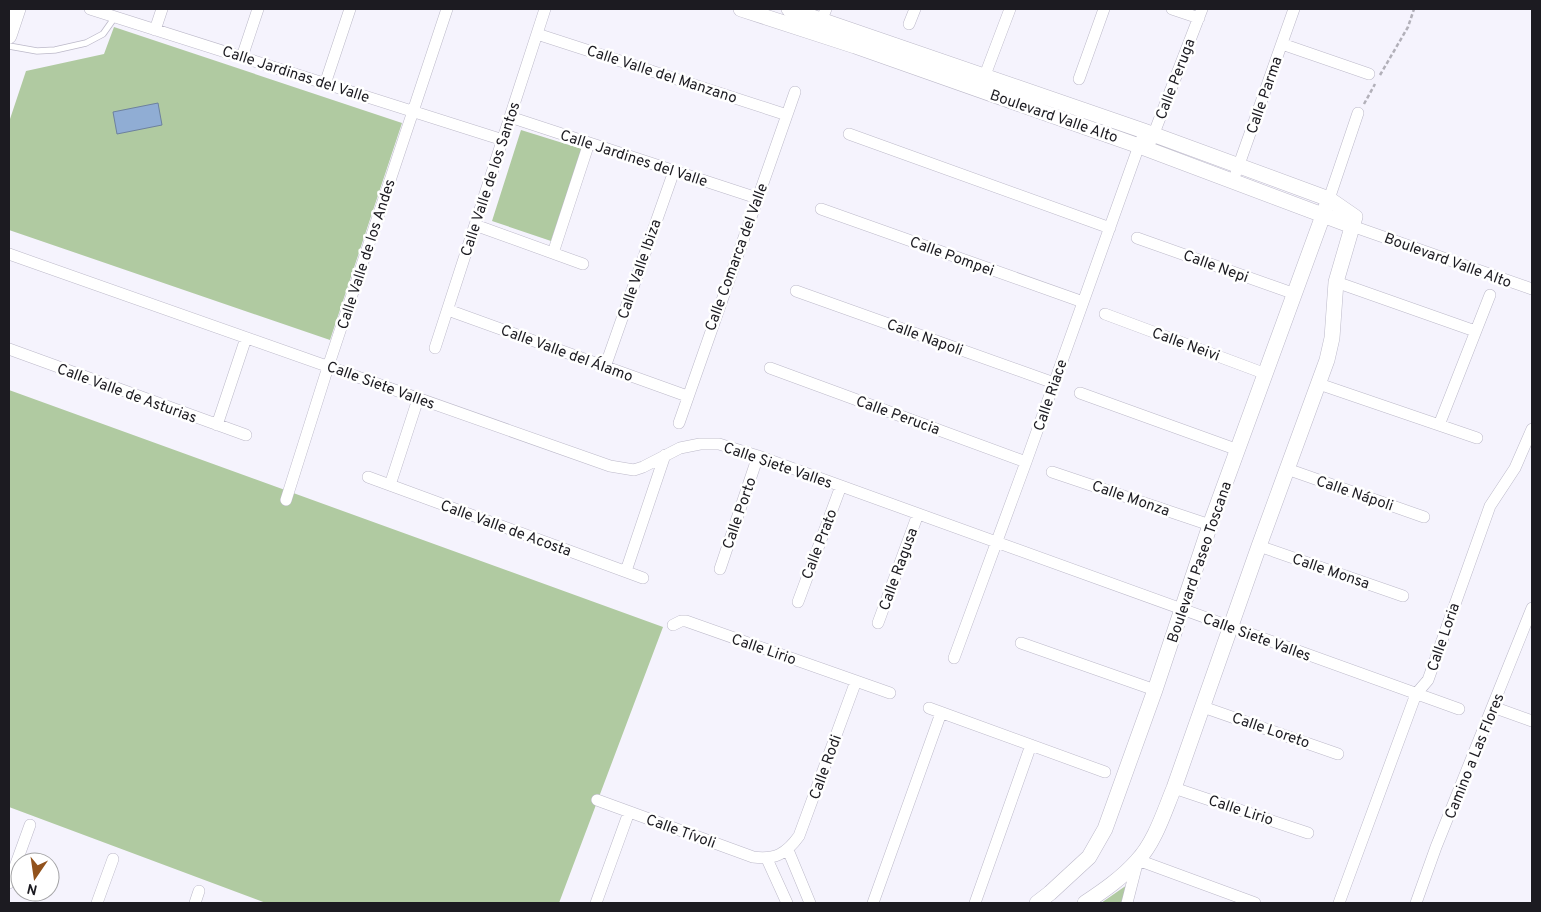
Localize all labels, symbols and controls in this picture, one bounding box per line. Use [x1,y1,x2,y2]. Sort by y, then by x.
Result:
street label: Calle Peruga [1152,36,1201,123]
street label: Calle Valle del Manzano [584,42,739,109]
street label: Calle Jardinas del Valle [219,43,372,108]
street label: Calle Parma [1243,54,1288,137]
street label: Boulevard Valle Alto [987,87,1120,148]
street label: Calle Valle de los Santos [457,100,525,259]
street label: Calle Jardines del Valle [557,127,710,192]
street label: Calle Valle de los Andes [334,177,401,332]
street label: Calle Comarca del Valle [702,181,773,334]
street label: Calle Valle Ibiza [614,217,666,322]
street label: Boulevard Valle Alto [1381,230,1514,293]
street label: Calle Pompei [907,233,996,281]
street label: Calle Nepi [1180,247,1251,288]
street label: Calle Napoli [884,316,965,361]
street label: Calle Valle del Álamo [498,321,636,387]
street label: Calle Neivi [1149,324,1222,366]
street label: Calle Riace [1030,357,1073,434]
street label: Calle Siete Valles [324,358,437,415]
street label: Calle Valle de Asturias [54,360,199,429]
street label: Calle Perucia [853,392,942,440]
street label: Calle Siete Valles [721,439,834,494]
street label: Calle Nápoli [1313,472,1396,516]
street label: Calle Porto [719,475,762,552]
street label: Calle Monza [1089,477,1172,522]
street label: Boulevard Paseo Toscana [1164,479,1237,646]
street label: Calle Valle de Acosta [437,497,574,562]
street label: Calle Prato [798,507,842,582]
street label: Calle Ragusa [876,526,923,613]
street label: Calle Monsa [1289,550,1372,595]
street label: Calle Loria [1424,601,1465,674]
street label: Calle Siete Valles [1200,610,1313,667]
street label: Calle Lirio [729,630,798,670]
street label: Camino a Las Flores [1441,691,1509,822]
street label: Calle Loreto [1229,709,1312,754]
street label: Calle Rodi [806,733,847,802]
street label: Calle Lirio [1206,792,1275,831]
street label: Calle Tívoli [643,811,718,854]
north arrow [10,852,60,902]
text: N [26,879,39,898]

